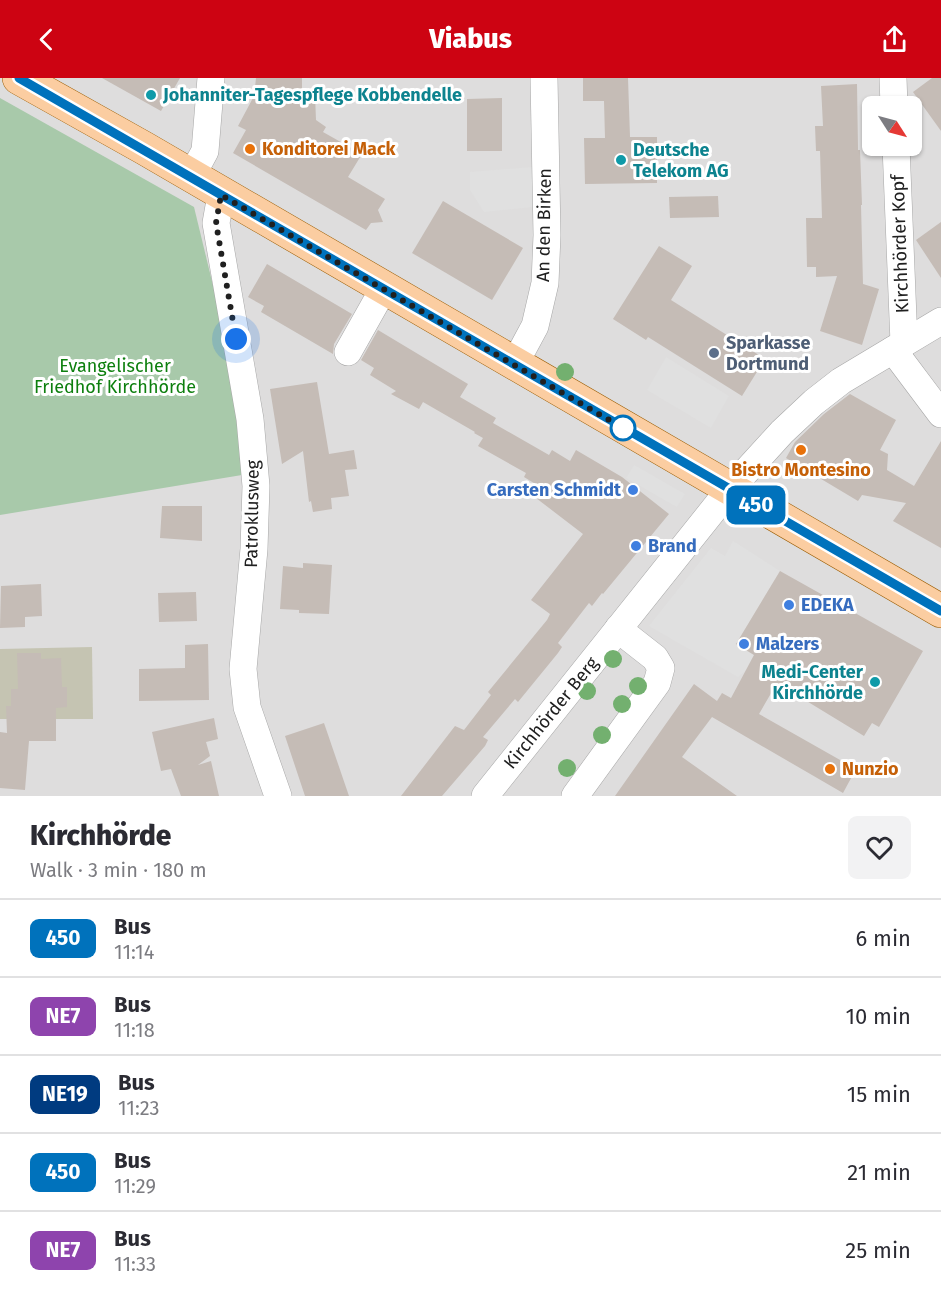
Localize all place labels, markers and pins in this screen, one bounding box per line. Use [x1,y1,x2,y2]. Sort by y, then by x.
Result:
place label: Johanniter-Tagespflege Kobbendelle [162,84,462,106]
marker: Johanniter-Tagespflege Kobbendelle [144,88,158,102]
place label: Konditorei Mack [262,138,397,160]
place label: Deutsche Telekom AG [633,139,729,182]
marker: Konditorei Mack [243,142,257,156]
marker: Deutsche Telekom AG [614,153,628,167]
place label: Sparkasse Dortmund [726,332,811,375]
marker: Sparkasse Dortmund [707,346,721,360]
unlabelled marker [610,415,636,441]
marker: Bistro Montesino [794,443,808,457]
place label: Bistro Montesino [731,459,871,481]
place label: Carsten Schmidt [487,479,622,501]
marker: Carsten Schmidt [626,483,640,497]
place label: Brand [648,535,697,557]
marker: Brand [629,539,643,553]
place label: EDEKA [801,594,854,616]
marker: EDEKA [782,598,796,612]
place label: Malzers [756,633,819,655]
marker: Malzers [737,637,751,651]
place label: Medi-Center Kirchhörde [762,661,864,704]
marker: Medi-Center Kirchhörde [868,675,882,689]
place label: Nunzio [842,758,898,780]
marker: Nunzio [823,762,837,776]

